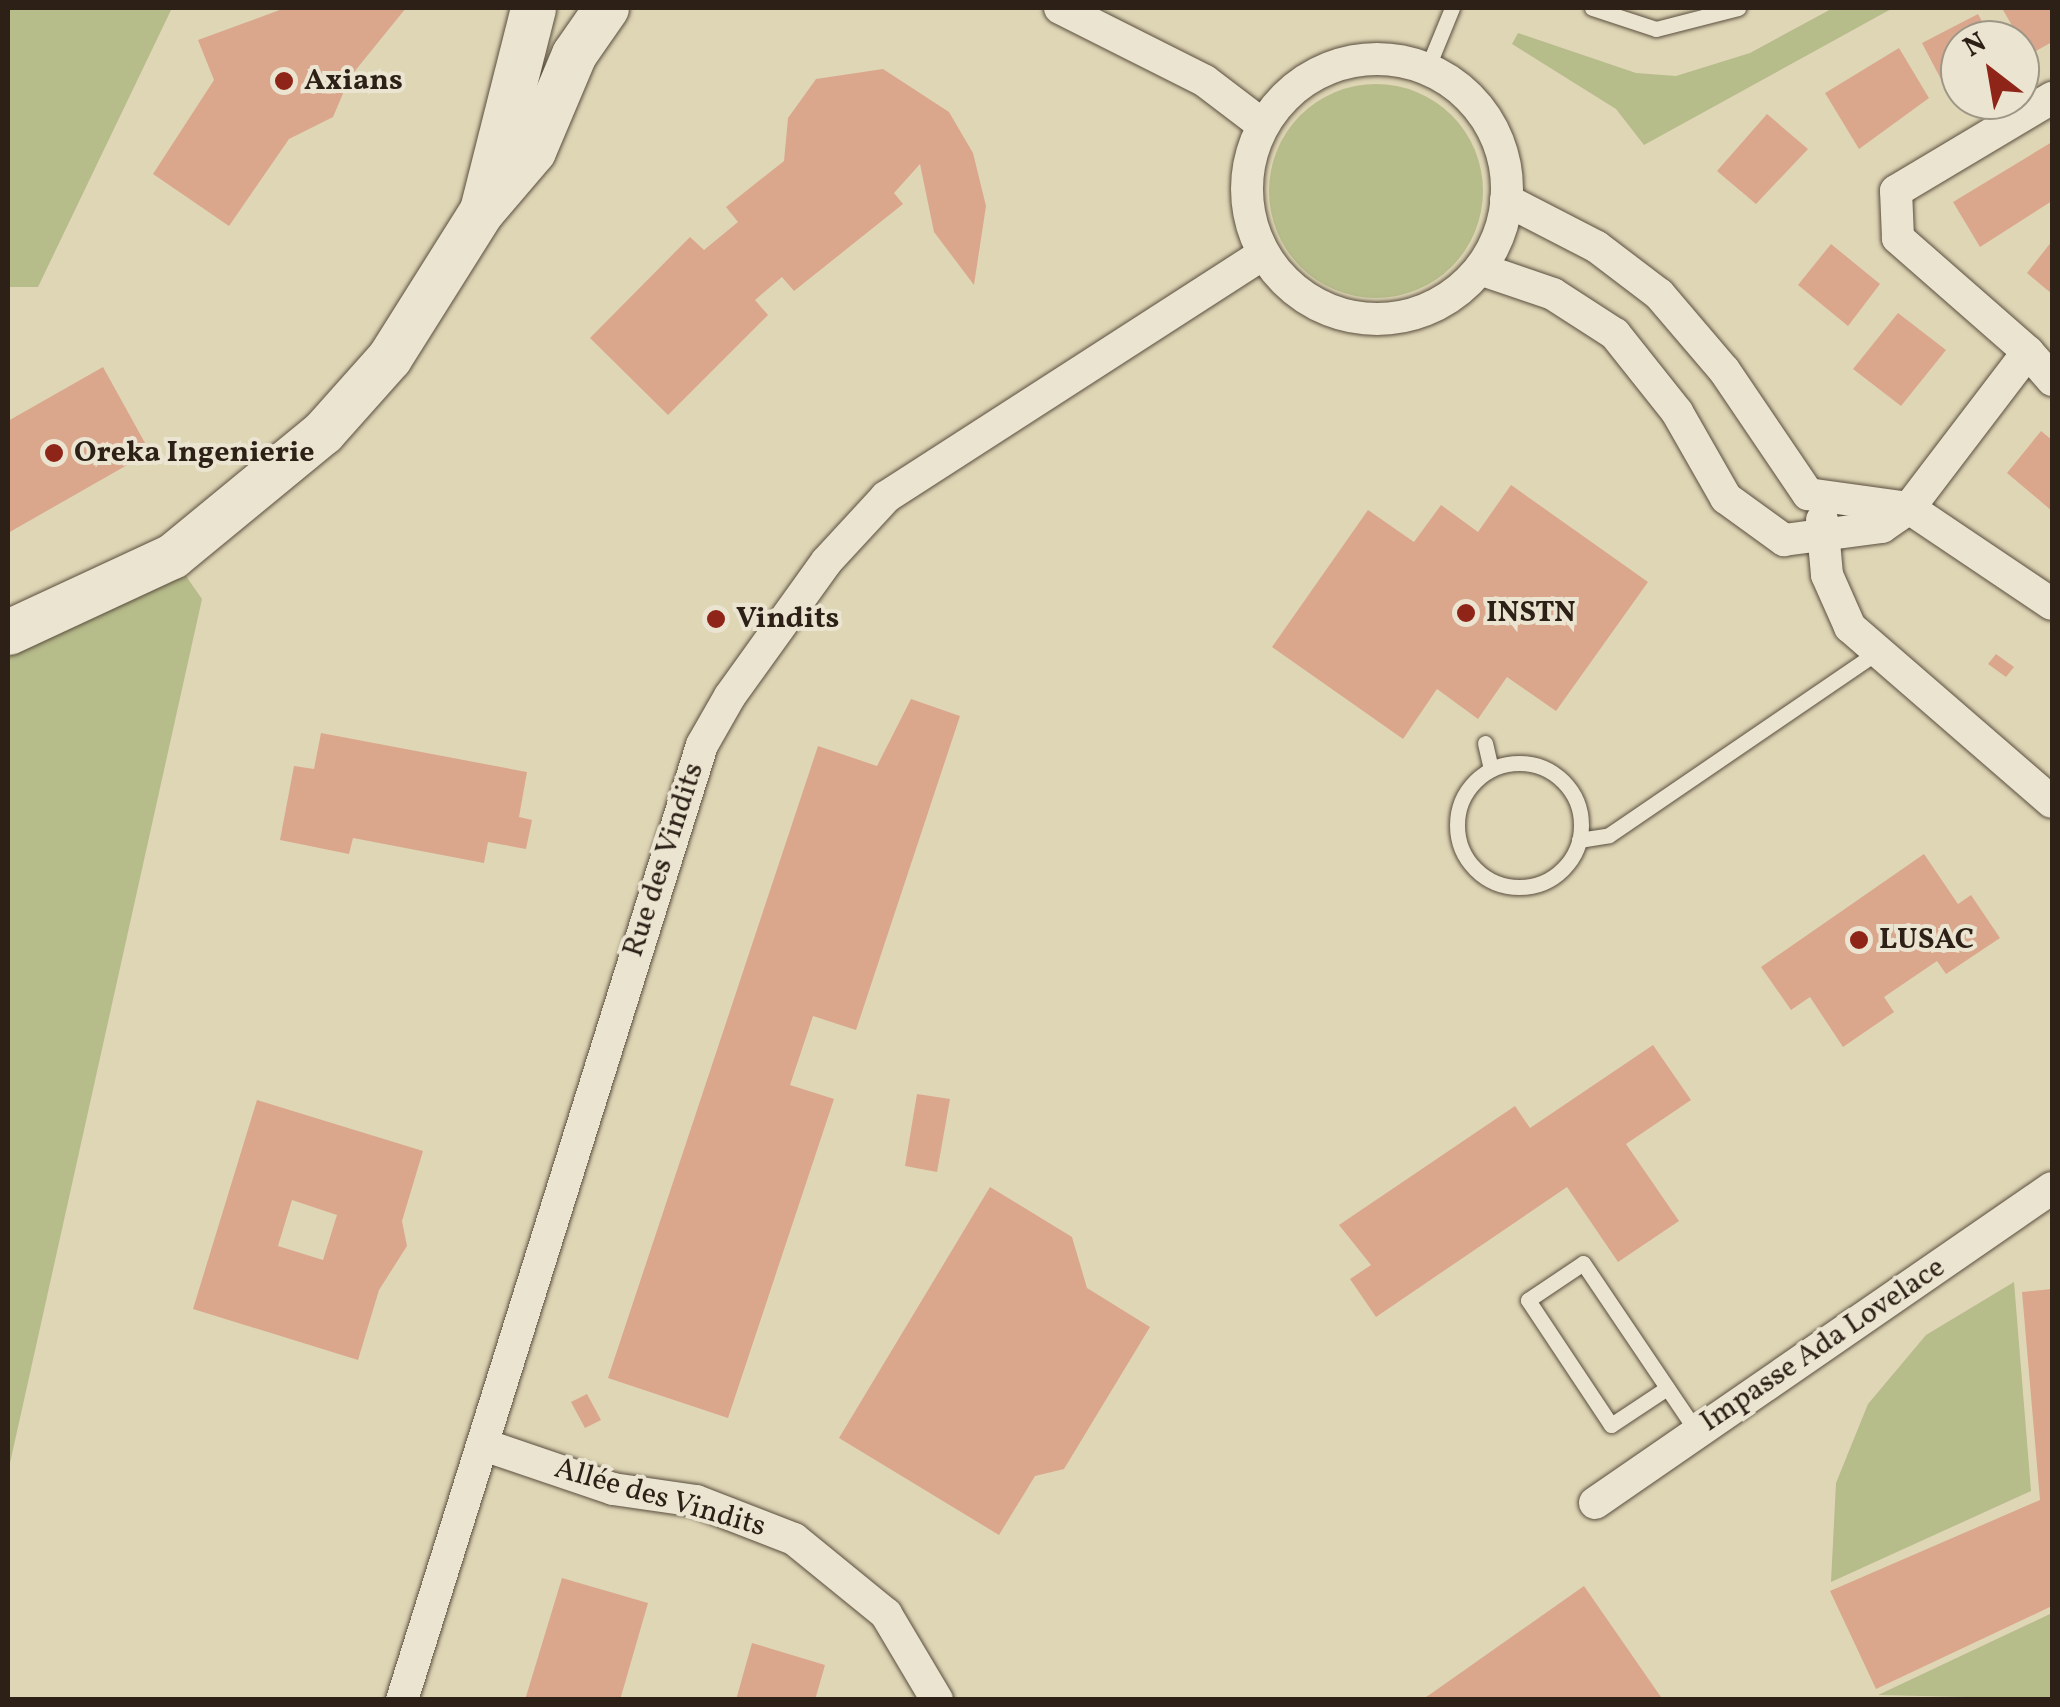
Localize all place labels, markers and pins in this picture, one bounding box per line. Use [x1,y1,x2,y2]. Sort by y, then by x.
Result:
place label: Axians [304,63,403,99]
marker: Axians [273,70,295,92]
place label: Oreka Ingenierie [74,435,314,471]
marker: Oreka Ingenierie [43,442,65,464]
place label: INSTN [1486,595,1576,631]
place label: Vindits [736,601,839,637]
marker: INSTN [1455,602,1477,624]
marker: Vindits [705,608,727,630]
place label: LUSAC [1879,922,1974,958]
marker: LUSAC [1848,929,1870,951]

